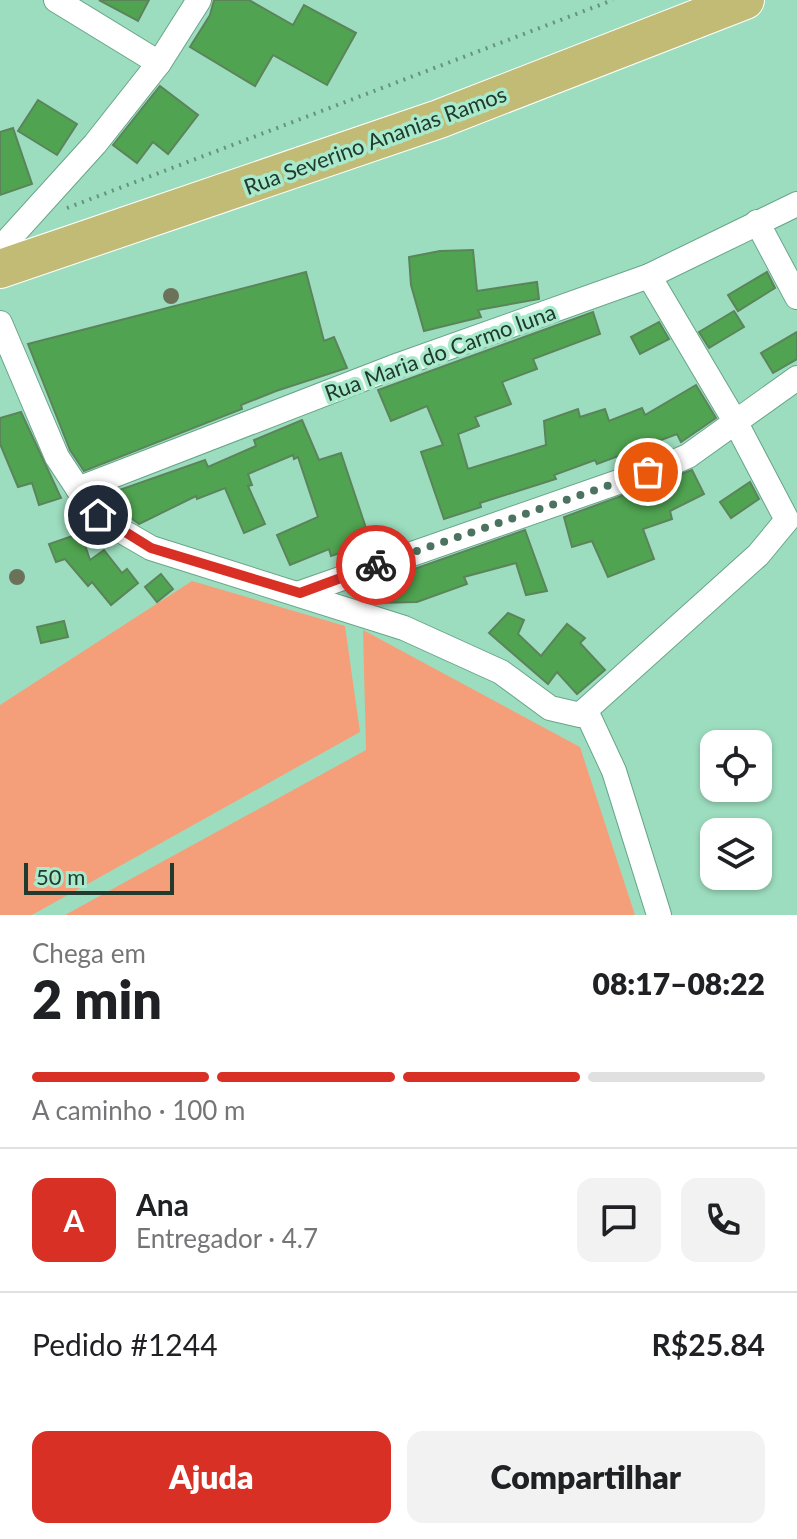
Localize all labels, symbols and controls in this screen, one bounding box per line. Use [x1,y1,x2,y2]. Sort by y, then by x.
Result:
street label: Rua Severino Ananias Ramos [240,80,510,200]
street label: Rua Maria do Carmo luna [321,298,559,406]
pin [614,438,682,506]
icon: bag [626,450,670,494]
pin [64,481,132,549]
icon: home [76,493,120,537]
courier [336,525,416,605]
icon: bike [354,543,398,587]
map controls [700,730,772,890]
button: locate [700,730,772,802]
button: layers [700,818,772,890]
scale bar [24,859,174,895]
text: 50 m [36,863,85,890]
text: Chega em [32,937,146,969]
text: 08:17–08:22 [592,965,765,1001]
text: 2 min [32,968,162,1030]
text: A caminho · 100 m [32,1094,245,1126]
button: chat [577,1178,661,1262]
button: phone [681,1178,765,1262]
text: Ana [136,1186,189,1222]
text: A [64,1202,84,1238]
text: Entregador · 4.7 [136,1222,318,1254]
text: Pedido #1244 [32,1326,218,1362]
text: R$25.84 [652,1326,765,1362]
button: Ajuda [32,1431,391,1523]
button: Compartilhar [407,1431,765,1523]

